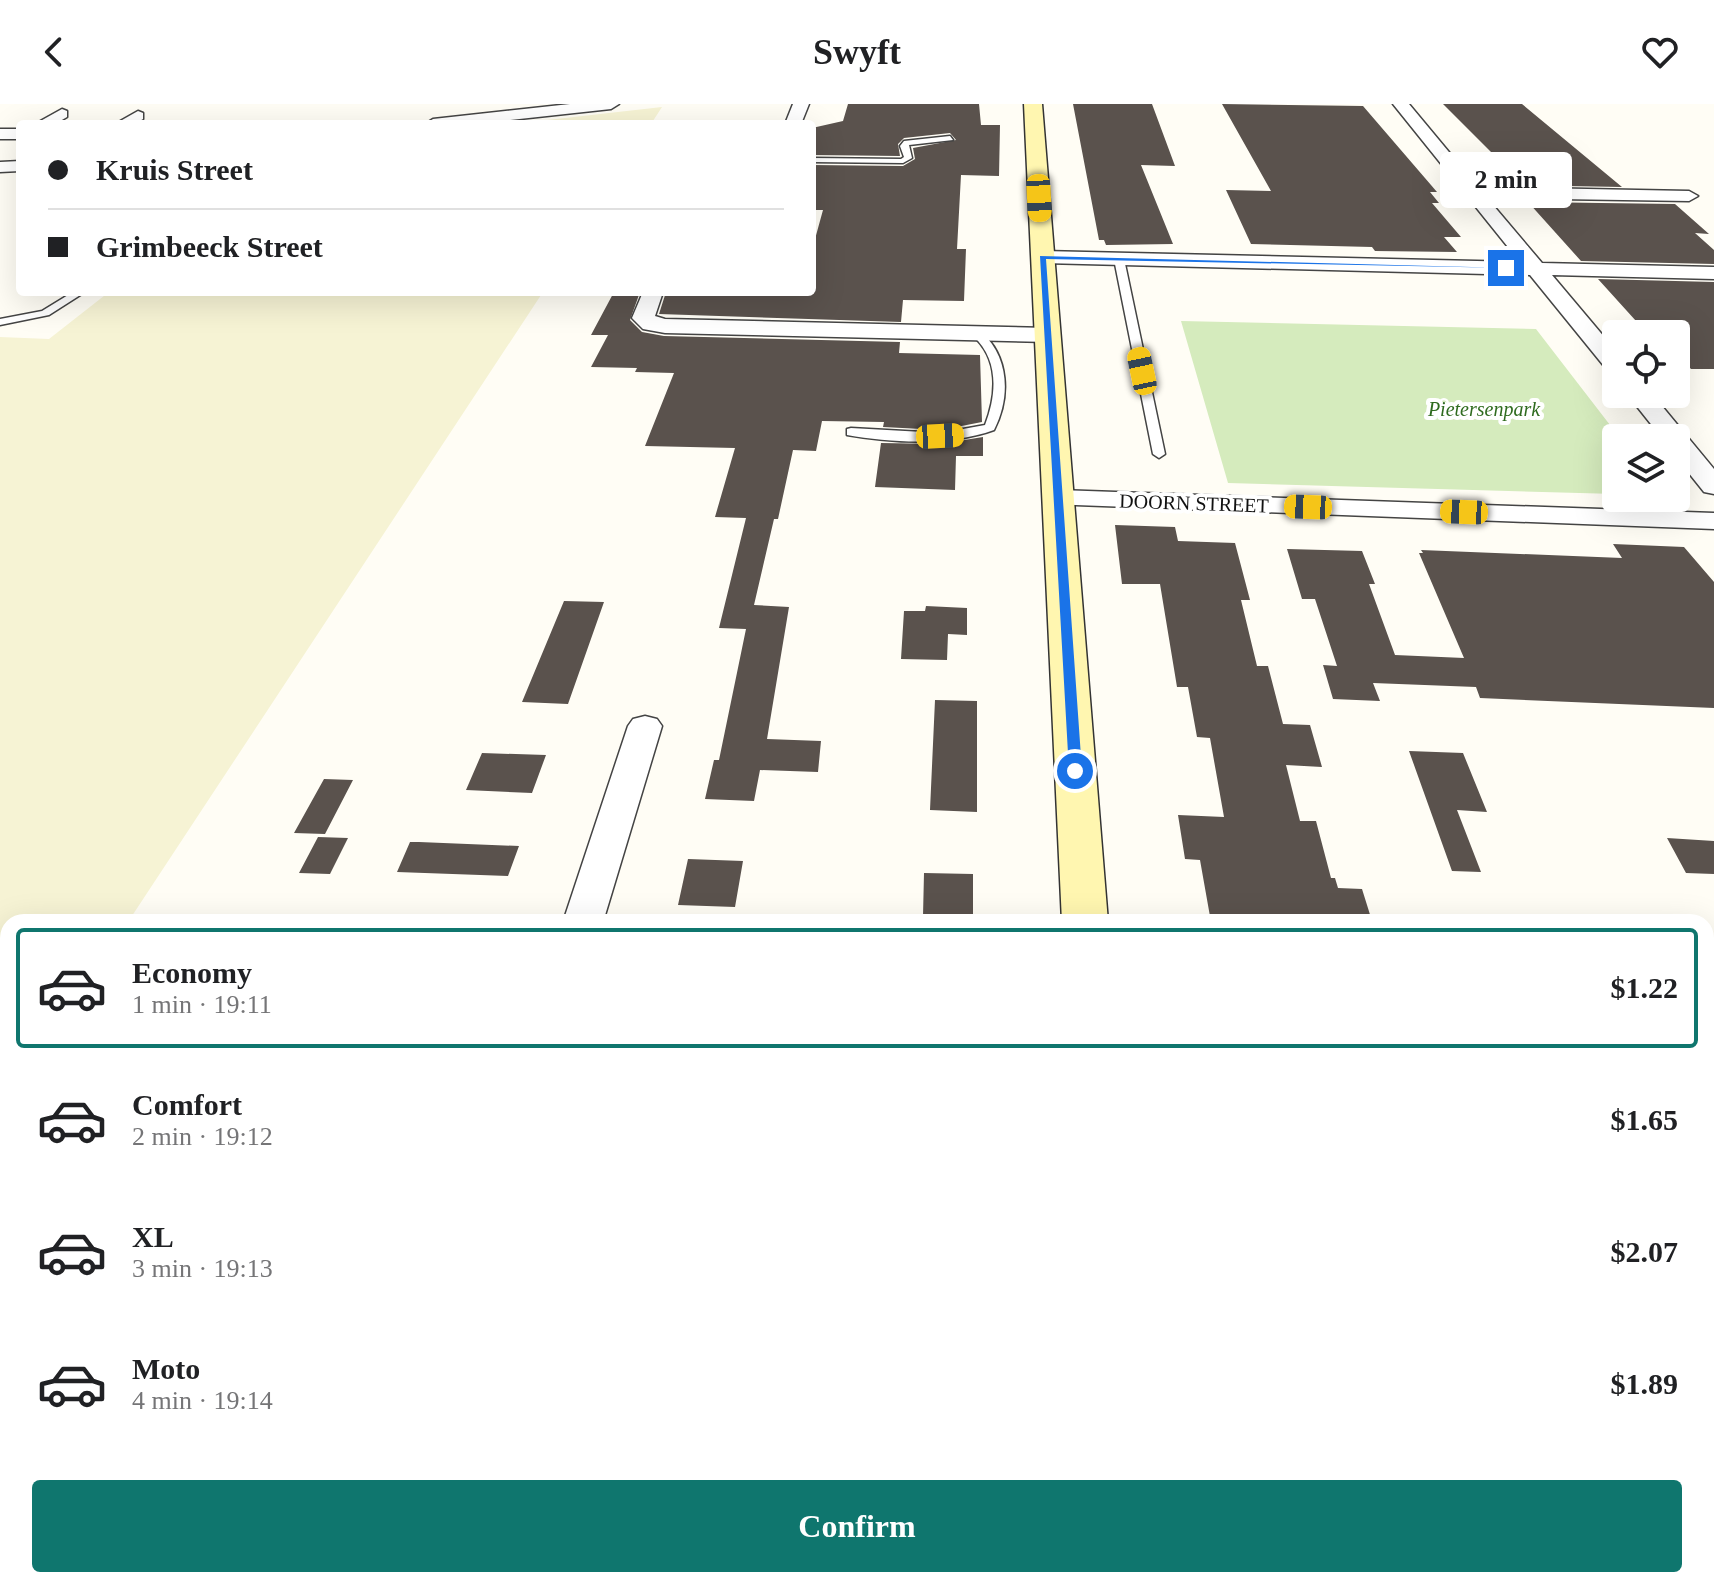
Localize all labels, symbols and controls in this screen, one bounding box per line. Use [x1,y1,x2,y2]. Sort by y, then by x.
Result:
icon: back [32,30,76,74]
icon: heart [1638,30,1682,74]
text: Swyft [813,32,901,72]
callout: 2 min [1440,152,1572,208]
text: Kruis Street [96,153,253,186]
text: 2 min [1475,165,1537,194]
car [1026,173,1052,223]
text: Grimbeeck Street [96,230,323,263]
route end [1488,250,1524,286]
map controls [1602,320,1690,512]
button: locate [1602,320,1690,408]
car [1125,345,1159,397]
park label: Pietersenpark [1427,398,1541,421]
car [915,423,965,449]
button: layers [1602,424,1690,512]
street label: DOORN STREET [1119,489,1269,517]
car [1284,494,1332,520]
car [1440,499,1488,525]
route start [1057,753,1093,789]
icon: car [36,952,108,1024]
text: Economy [132,956,252,989]
text: $1.22 [1611,971,1678,1004]
text: 1 min · 19:11 [132,990,272,1019]
icon: car [36,1084,108,1156]
text: Comfort [132,1088,242,1121]
text: $1.65 [1611,1103,1678,1136]
text: 2 min · 19:12 [132,1122,273,1151]
icon: car [36,1216,108,1288]
text: XL [132,1220,174,1253]
text: $2.07 [1611,1235,1678,1268]
text: 3 min · 19:13 [132,1254,273,1283]
icon: car [36,1348,108,1420]
text: Moto [132,1352,200,1385]
text: $1.89 [1611,1367,1678,1400]
text: 4 min · 19:14 [132,1386,273,1415]
button: Confirm [32,1480,1682,1572]

